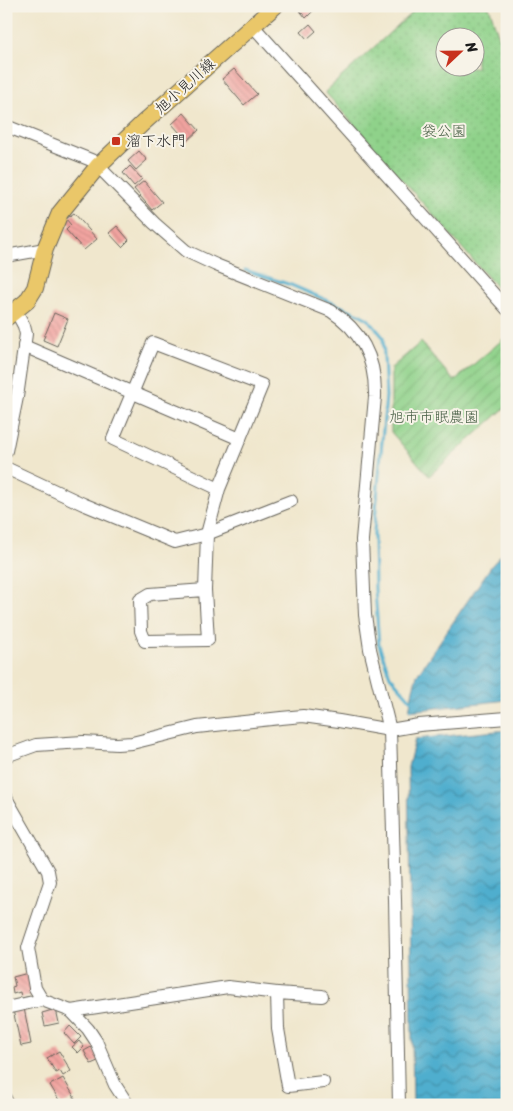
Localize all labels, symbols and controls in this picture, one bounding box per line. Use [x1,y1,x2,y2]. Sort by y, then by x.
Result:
north arrow [436,28,486,78]
text: N [458,37,485,57]
street label: 旭小見川線 [148,51,222,121]
park label: 袋公園 [421,118,467,144]
place label: 溜下水門 [126,128,186,154]
marker: 溜下水門 [110,135,122,147]
park label: 旭市市眠農園 [389,404,479,430]

